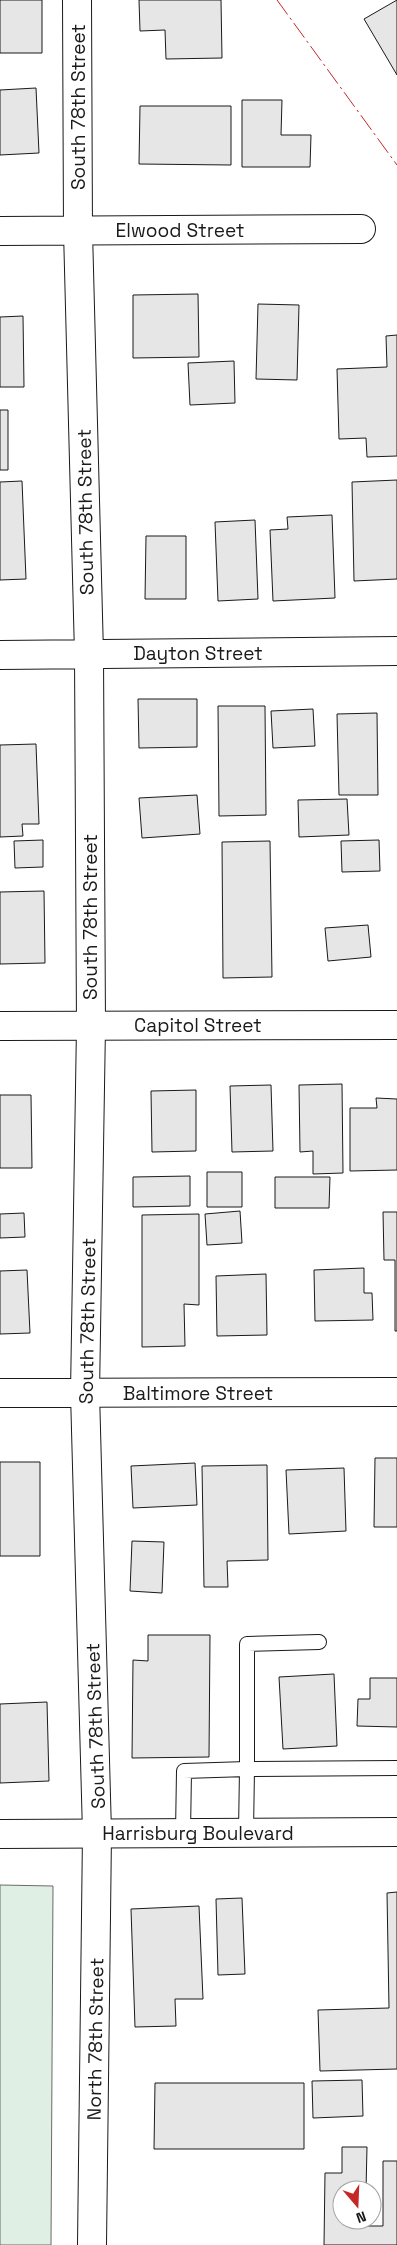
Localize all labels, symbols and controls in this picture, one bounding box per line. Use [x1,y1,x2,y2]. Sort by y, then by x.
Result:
street label: South 78th Street [66,24,91,190]
street label: Elwood Street [115,218,245,243]
street label: South 78th Street [72,429,99,595]
street label: Dayton Street [133,641,263,666]
street label: South 78th Street [78,834,103,1000]
street label: Capitol Street [134,1013,262,1038]
street label: South 78th Street [74,1238,101,1404]
street label: Baltimore Street [123,1381,273,1406]
street label: South 78th Street [80,1643,111,1809]
street label: Harrisburg Boulevard [102,1821,294,1846]
street label: North 78th Street [82,1957,109,2121]
north arrow [332,2180,382,2230]
text: N [354,2207,369,2227]

